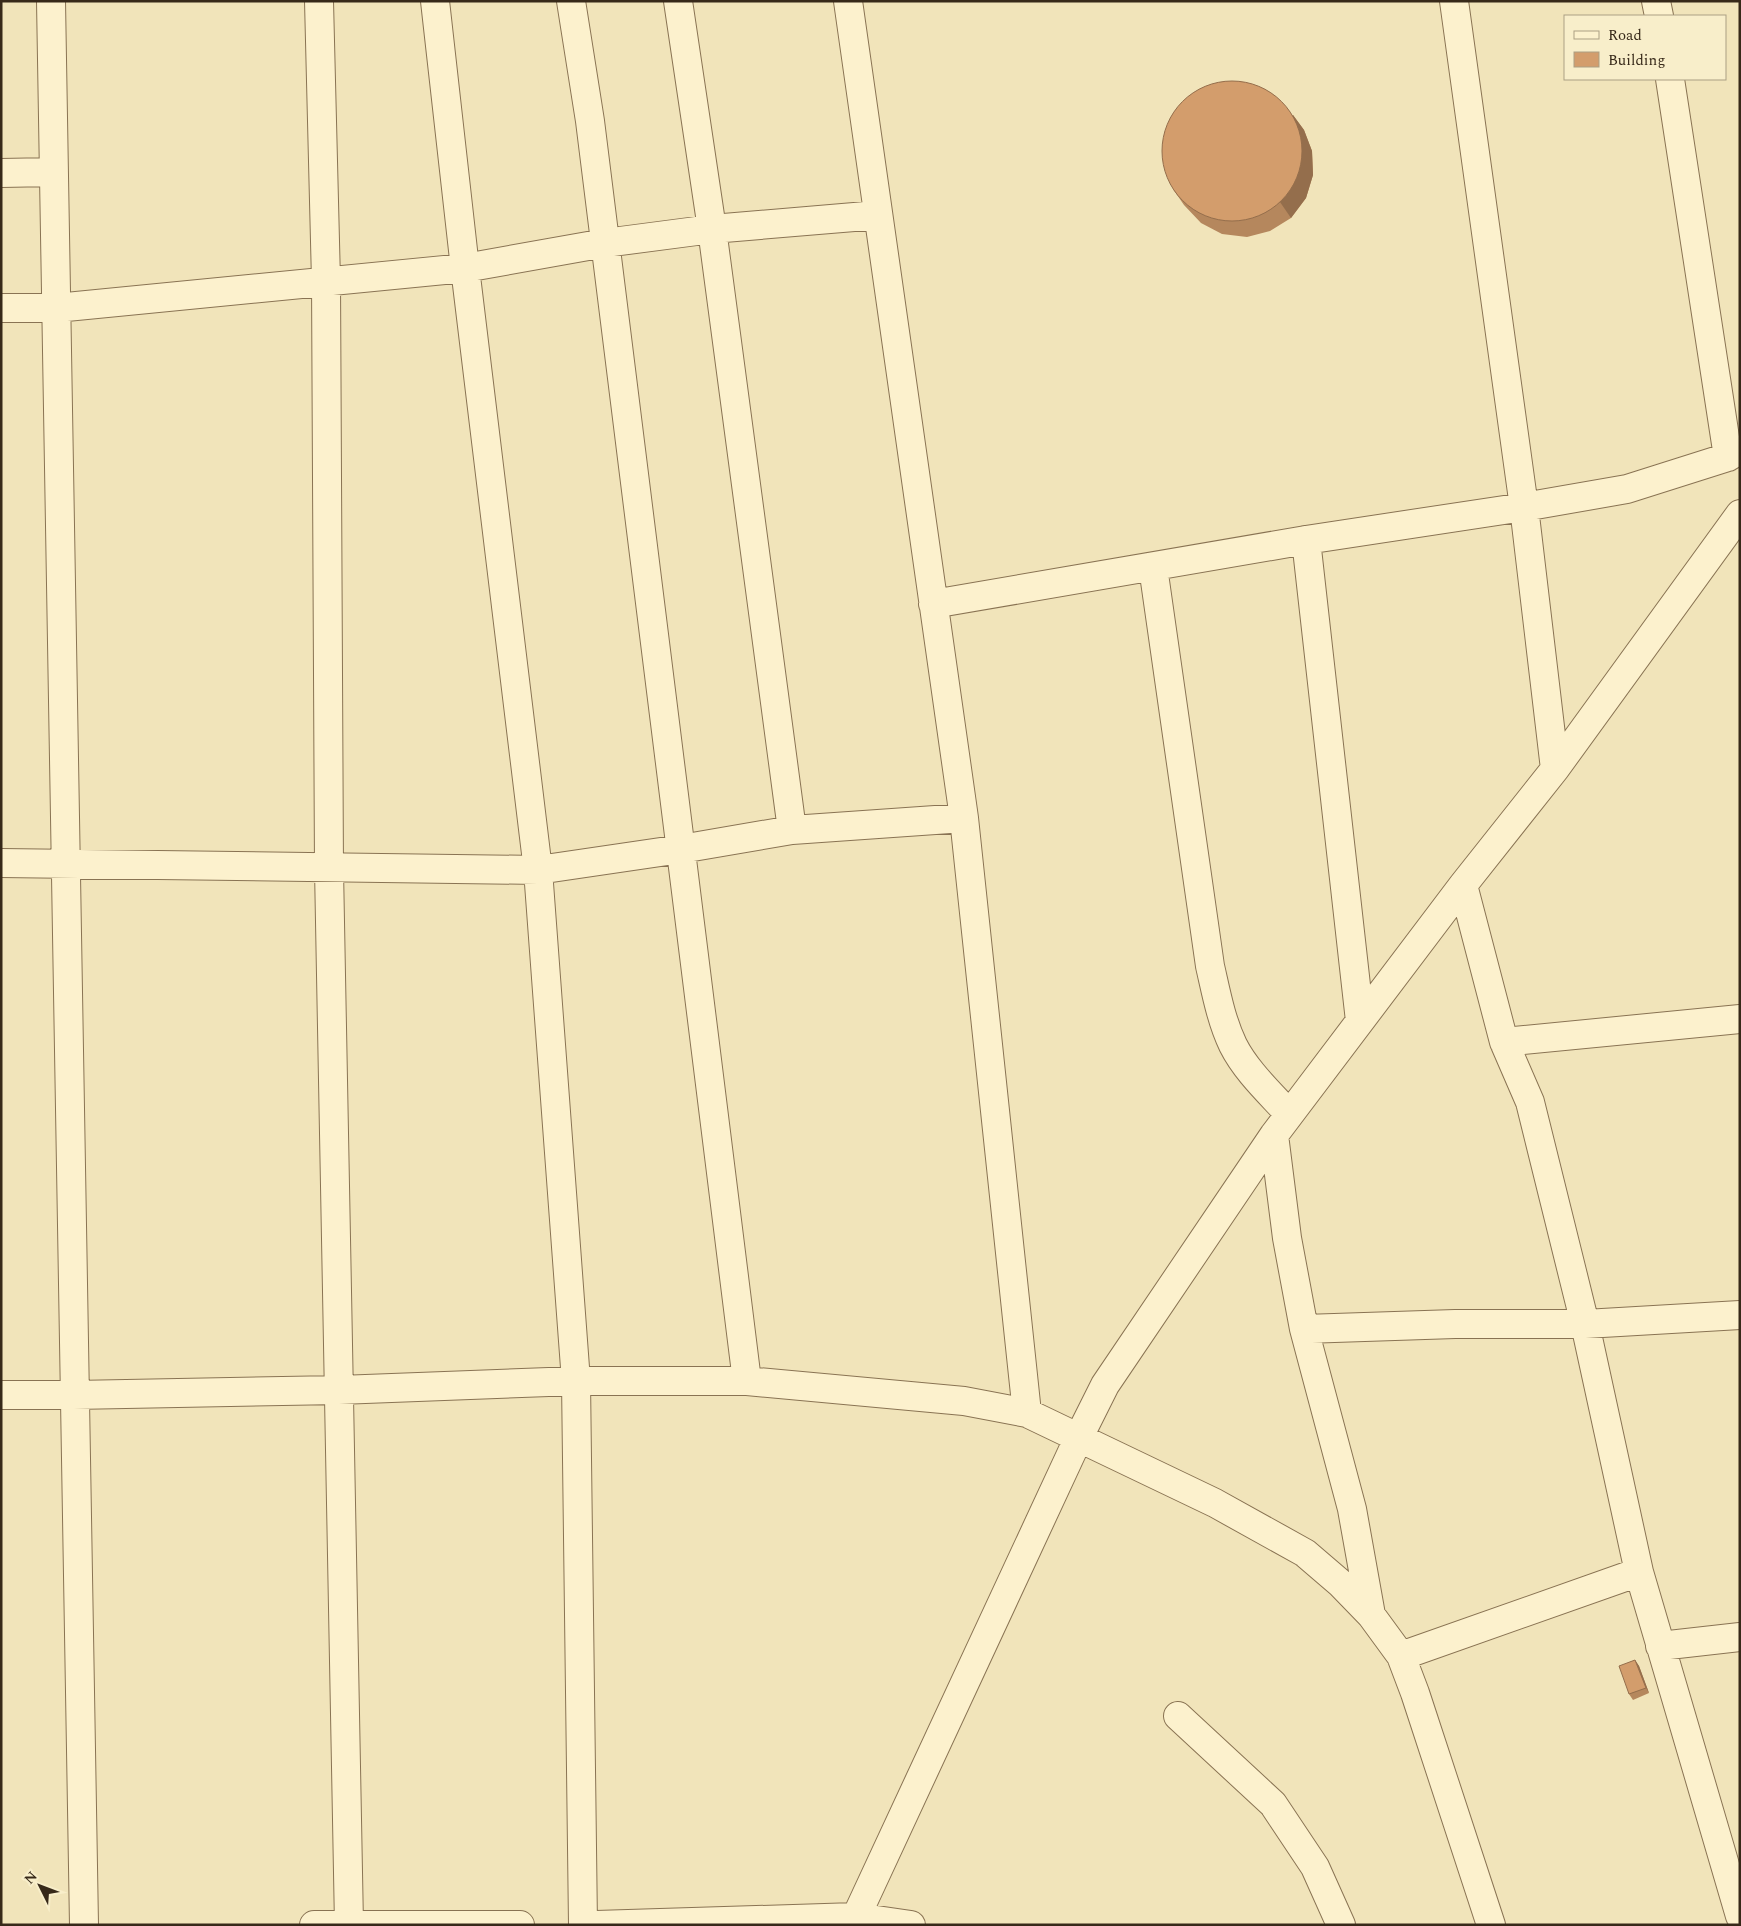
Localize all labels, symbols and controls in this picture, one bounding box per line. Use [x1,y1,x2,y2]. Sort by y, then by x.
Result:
legend [1564,15,1726,80]
text: Road [1608,24,1642,47]
text: Building [1608,49,1665,72]
north arrow [15,1861,65,1911]
text: N [19,1866,42,1889]

